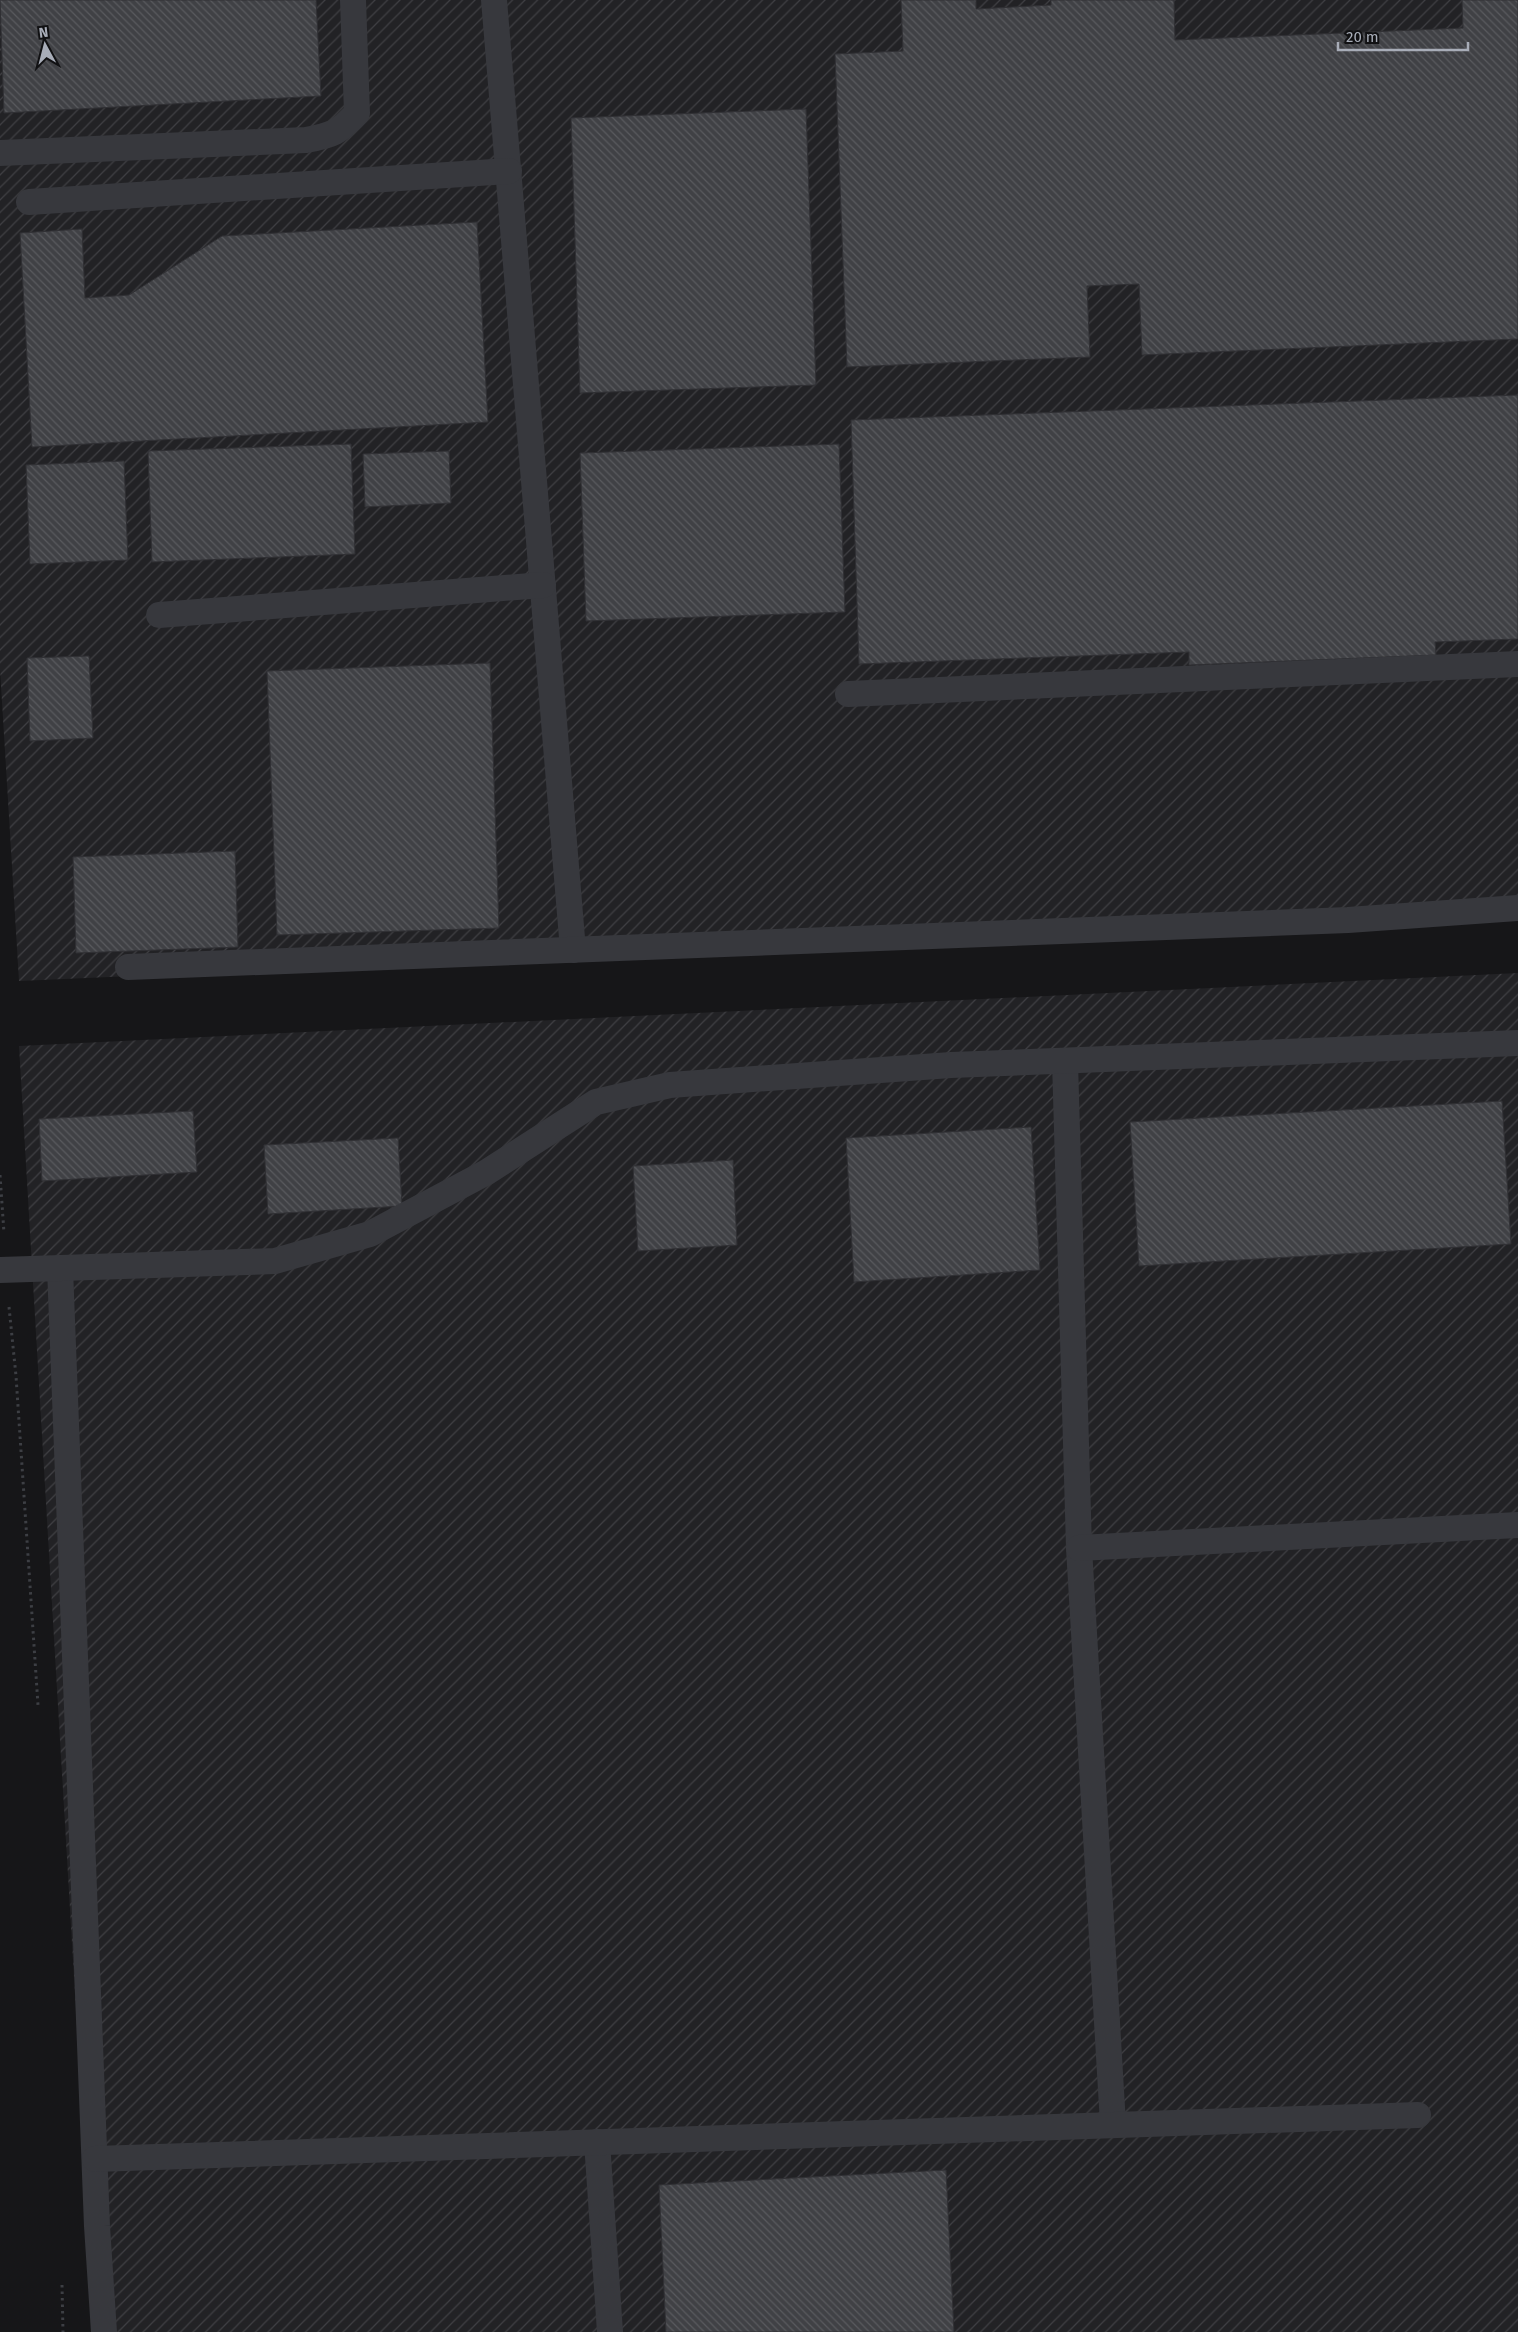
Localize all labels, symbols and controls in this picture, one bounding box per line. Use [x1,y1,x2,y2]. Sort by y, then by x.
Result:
north arrow [20,20,70,70]
scale bar [1338,20,1468,52]
text: N [38,24,49,42]
text: 20 m [1346,28,1379,46]

